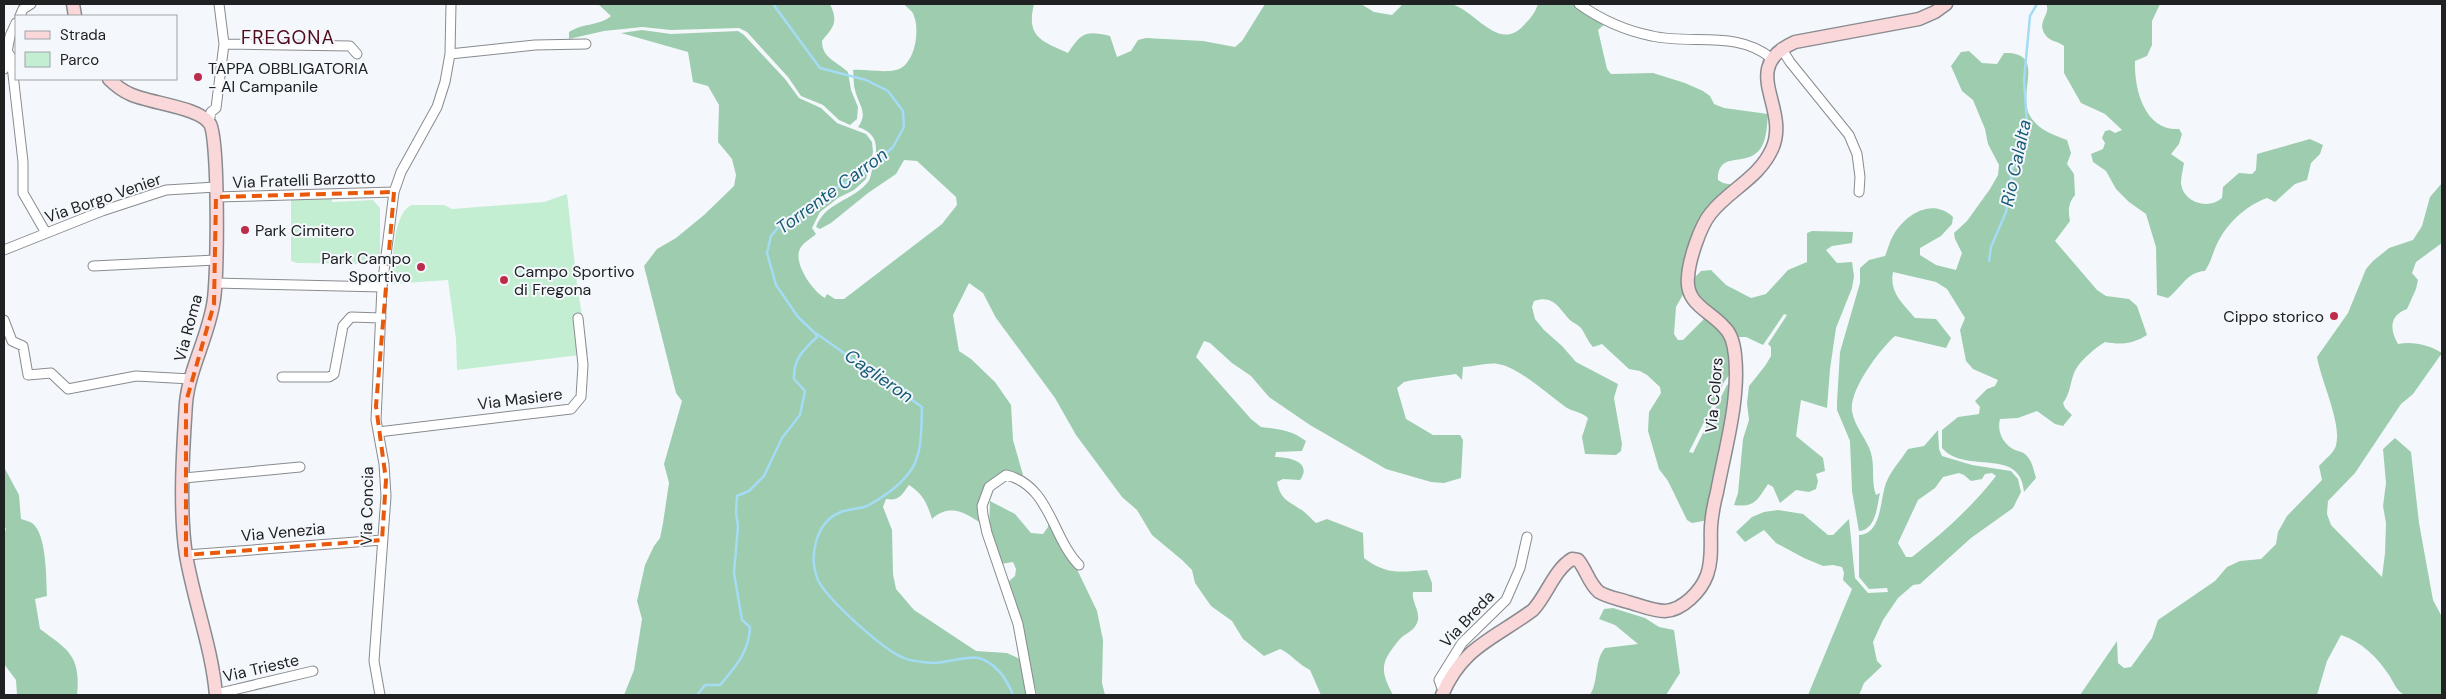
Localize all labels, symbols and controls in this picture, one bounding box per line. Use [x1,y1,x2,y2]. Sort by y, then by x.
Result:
legend [15,15,178,80]
text: Strada [60,25,106,45]
district label: FREGONA [241,25,335,50]
text: Parco [60,50,99,70]
place label: TAPPA OBBLIGATORIA - Al Campanile [208,58,369,97]
marker: TAPPA OBBLIGATORIA - Al Campanile [192,71,204,83]
water label: Rio Calalta [1995,117,2037,209]
water label: Torrente Carron [772,142,892,240]
street label: Via Fratelli Barzotto [232,167,376,193]
street label: Via Borgo Venier [42,168,164,228]
place label: Park Cimitero [255,220,355,241]
marker: Park Cimitero [239,224,251,236]
place label: Park Campo Sportivo [321,248,411,287]
marker: Park Campo Sportivo [415,261,427,273]
place label: Campo Sportivo di Fregona [514,261,635,300]
marker: Campo Sportivo di Fregona [498,274,510,286]
street label: Via Roma [169,292,207,364]
place label: Cippo storico [2223,306,2324,327]
marker: Cippo storico [2328,310,2340,322]
water label: Caglieron [840,344,918,408]
street label: Via Colors [1700,356,1728,434]
street label: Via Masiere [476,383,564,415]
street label: Via Concia [356,466,378,546]
street label: Via Venezia [240,518,326,546]
street label: Via Breda [1435,586,1499,652]
street label: Via Trieste [221,649,301,687]

